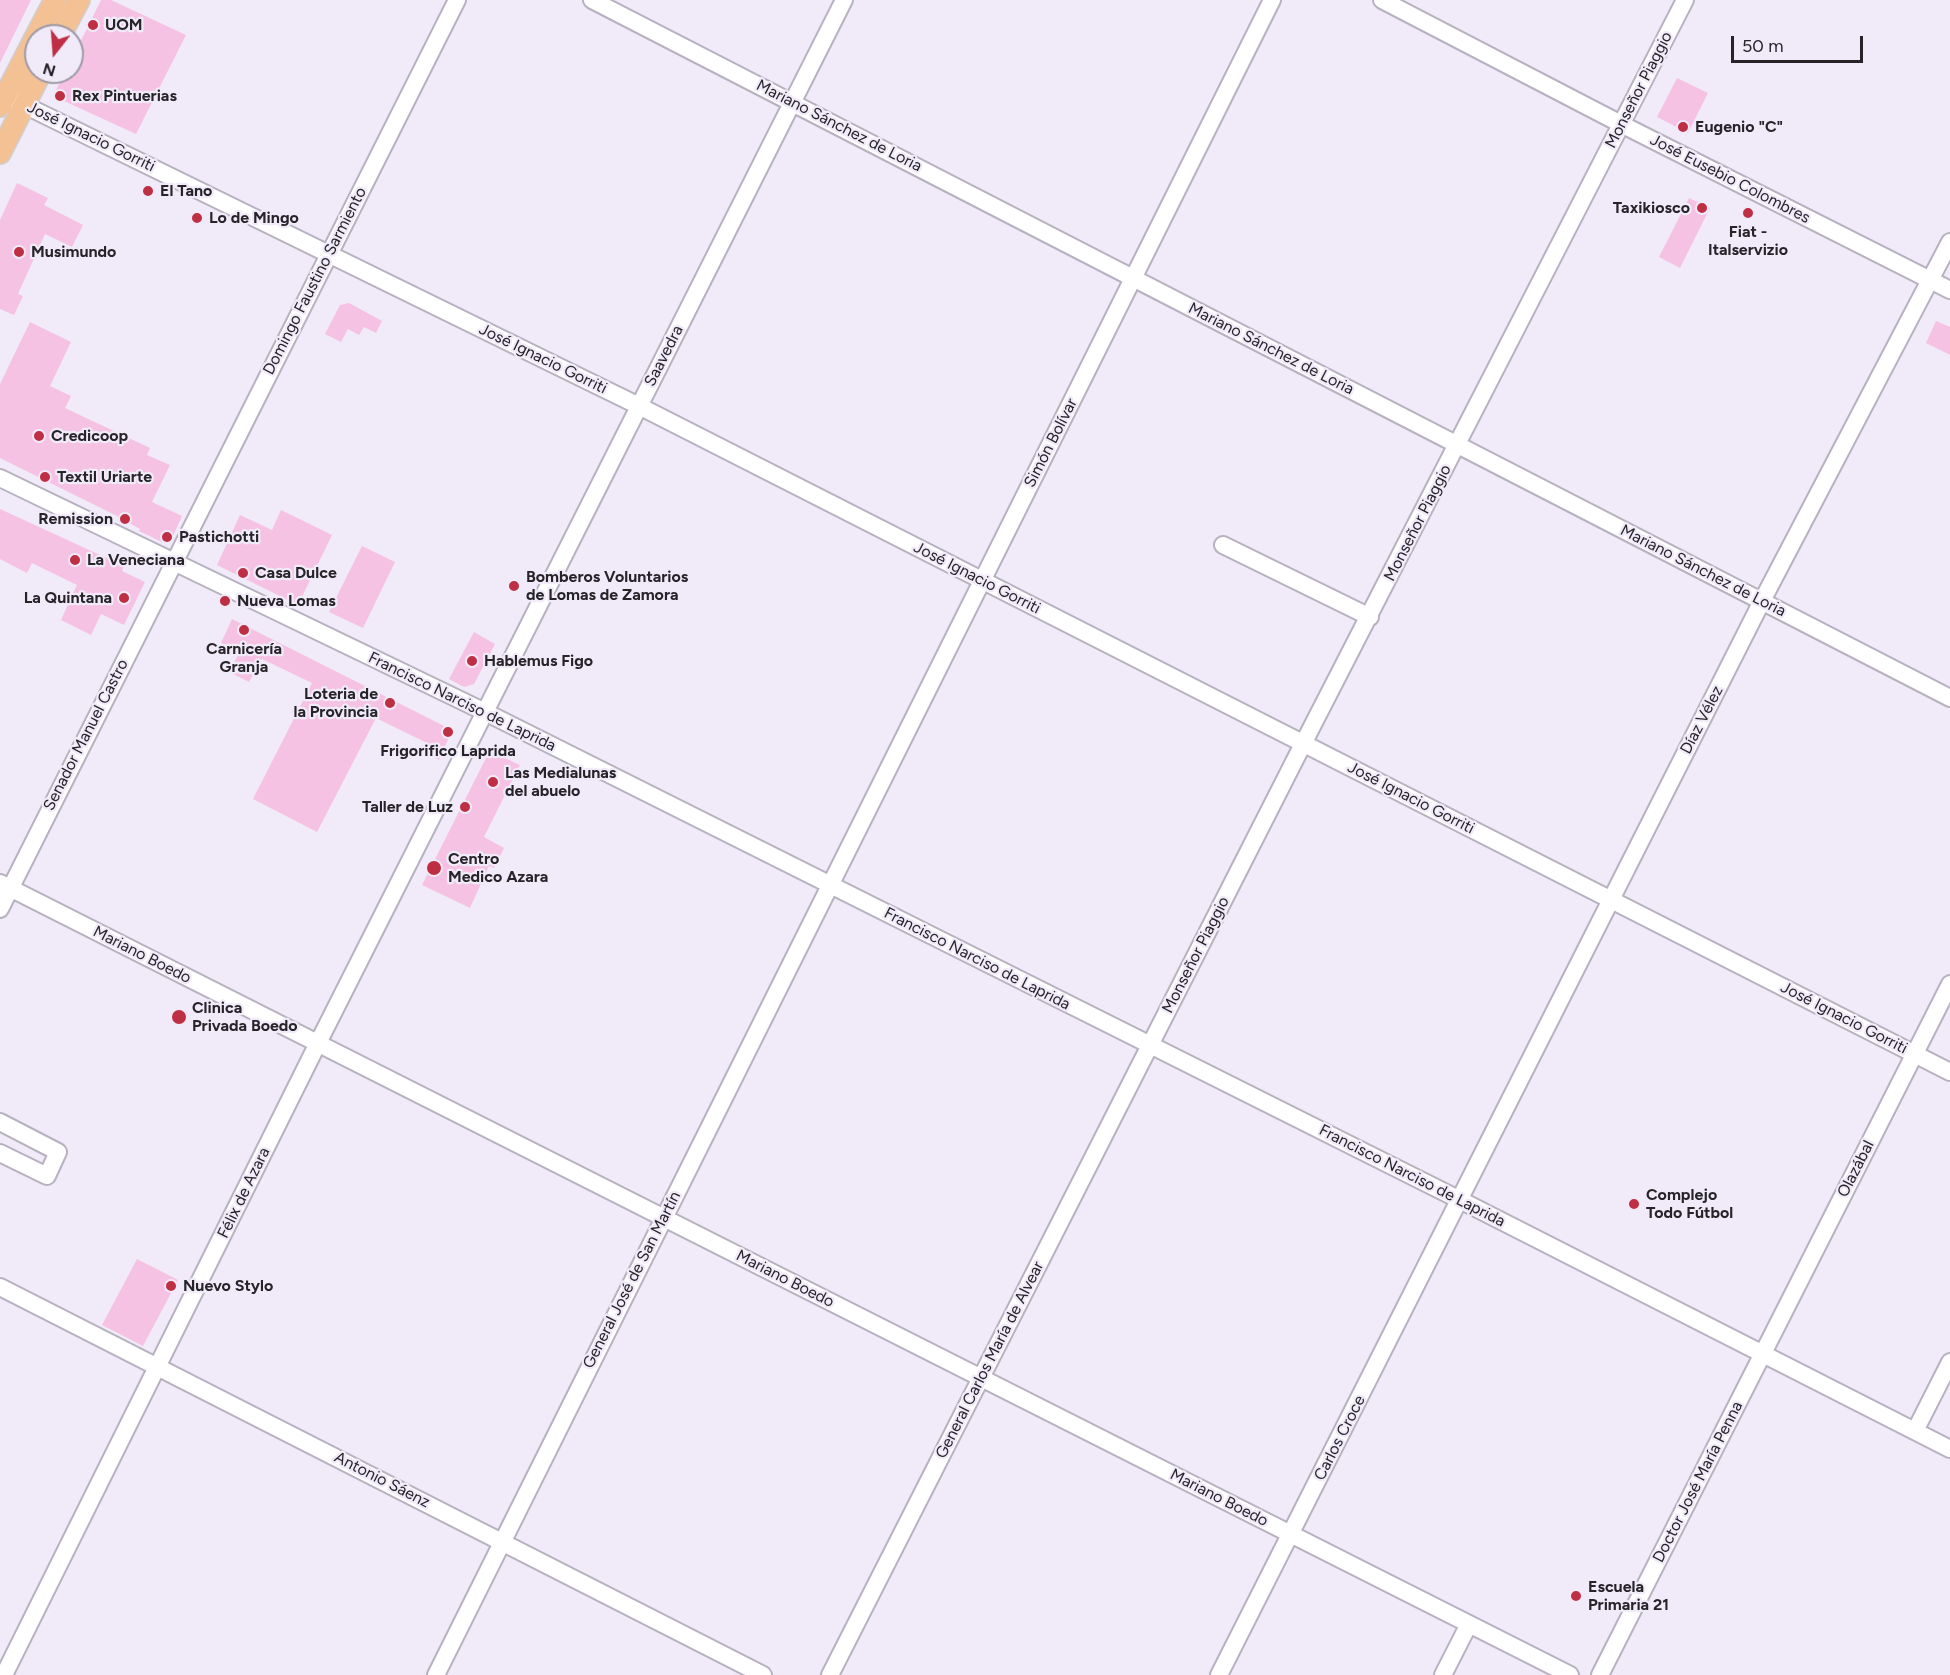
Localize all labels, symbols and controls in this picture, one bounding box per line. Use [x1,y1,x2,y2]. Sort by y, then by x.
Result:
place label: UOM [105,15,143,35]
marker: UOM [86,18,100,32]
north arrow [24,24,84,84]
scale bar [1734,24,1866,62]
street label: Monseñor Piaggio [1601,28,1677,152]
text: 50 m [1742,35,1784,57]
text: N [40,59,58,81]
street label: Mariano Sánchez de Loria [753,76,925,176]
place label: Rex Pintuerias [72,86,177,106]
marker: Rex Pintuerias [53,89,67,103]
street label: José Ignacio Gorriti [24,98,158,176]
place label: Eugenio "C" [1695,117,1783,137]
marker: Eugenio "C" [1676,120,1690,134]
street label: José Eusebio Colombres [1647,130,1813,228]
place label: El Tano [160,181,212,201]
marker: El Tano [141,184,155,198]
street label: Domingo Faustino Sarmiento [259,184,371,378]
place label: Taxikiosco [1613,198,1690,218]
marker: Taxikiosco [1695,201,1709,215]
marker: Fiat - Italservizio [1741,206,1755,220]
place label: Lo de Mingo [209,208,299,228]
marker: Lo de Mingo [190,211,204,225]
place label: Fiat - Italservizio [1708,222,1788,260]
place label: Musimundo [31,242,116,262]
marker: Musimundo [12,245,26,259]
street label: Mariano Sánchez de Loria [1185,299,1357,399]
street label: José Ignacio Gorriti [476,320,610,398]
street label: Saavedra [641,322,687,390]
street label: Simón Bolívar [1020,395,1082,491]
place label: Credicoop [51,426,128,446]
marker: Credicoop [32,429,46,443]
street label: Monseñor Piaggio [1380,461,1456,585]
place label: Textil Uriarte [57,467,152,487]
marker: Textil Uriarte [38,470,52,484]
place label: Remission [38,509,113,529]
marker: Remission [118,512,132,526]
street label: Mariano Sánchez de Loria [1617,521,1789,621]
place label: Pastichotti [179,527,259,547]
marker: Pastichotti [160,530,174,544]
street label: José Ignacio Gorriti [910,538,1044,618]
place label: La Veneciana [87,550,185,570]
marker: La Veneciana [68,553,82,567]
place label: Casa Dulce [255,563,337,583]
marker: Casa Dulce [236,566,250,580]
place label: Bomberos Voluntarios de Lomas de Zamora [526,567,688,605]
marker: Bomberos Voluntarios de Lomas de Zamora [507,579,521,593]
place label: La Quintana [24,588,112,608]
marker: La Quintana [117,591,131,605]
place label: Nueva Lomas [237,591,336,611]
marker: Nueva Lomas [218,594,232,608]
marker: Carnicería Granja [237,623,251,637]
place label: Carnicería Granja [206,639,282,677]
street label: Francisco Narciso de Laprida [365,648,559,756]
place label: Hablemus Figo [484,651,593,671]
marker: Hablemus Figo [465,654,479,668]
street label: Senador Manuel Castro [39,656,133,814]
street label: Díaz Vélez [1677,683,1727,757]
place label: Loteria de la Provincia [293,684,378,722]
marker: Loteria de la Provincia [383,696,397,710]
marker: Frigorifico Laprida [441,725,455,739]
place label: Frigorifico Laprida [380,741,516,761]
street label: José Ignacio Gorriti [1344,758,1478,838]
place label: Las Medialunas del abuelo [505,763,616,801]
marker: Las Medialunas del abuelo [486,775,500,789]
place label: Taller de Luz [362,797,453,817]
marker: Taller de Luz [458,800,472,814]
place label: Centro Medico Azara [448,849,548,887]
marker: Centro Medico Azara [425,859,443,877]
street label: Monseñor Piaggio [1158,893,1234,1017]
street label: Francisco Narciso de Laprida [881,904,1073,1014]
street label: Mariano Boedo [90,922,194,988]
street label: José Ignacio Gorriti [1777,978,1911,1058]
place label: Clinica Privada Boedo [192,998,298,1036]
marker: Clinica Privada Boedo [170,1008,188,1026]
street label: Francisco Narciso de Laprida [1316,1121,1508,1231]
street label: Olazábal [1834,1137,1878,1201]
street label: Félix de Azara [214,1144,274,1242]
place label: Complejo Todo Fútbol [1646,1185,1733,1223]
street label: General José de San Martín [579,1188,685,1372]
marker: Complejo Todo Fútbol [1627,1197,1641,1211]
street label: Mariano Boedo [733,1246,837,1312]
street label: General Carlos María de Alvear [932,1258,1048,1462]
place label: Nuevo Stylo [183,1276,273,1296]
marker: Nuevo Stylo [164,1279,178,1293]
street label: Carlos Croce [1310,1392,1370,1484]
street label: Doctor José María Penna [1649,1398,1747,1566]
street label: Antonio Sáenz [331,1448,433,1512]
street label: Mariano Boedo [1167,1465,1271,1531]
place label: Escuela Primaria 21 [1588,1577,1669,1615]
marker: Escuela Primaria 21 [1569,1589,1583,1603]

